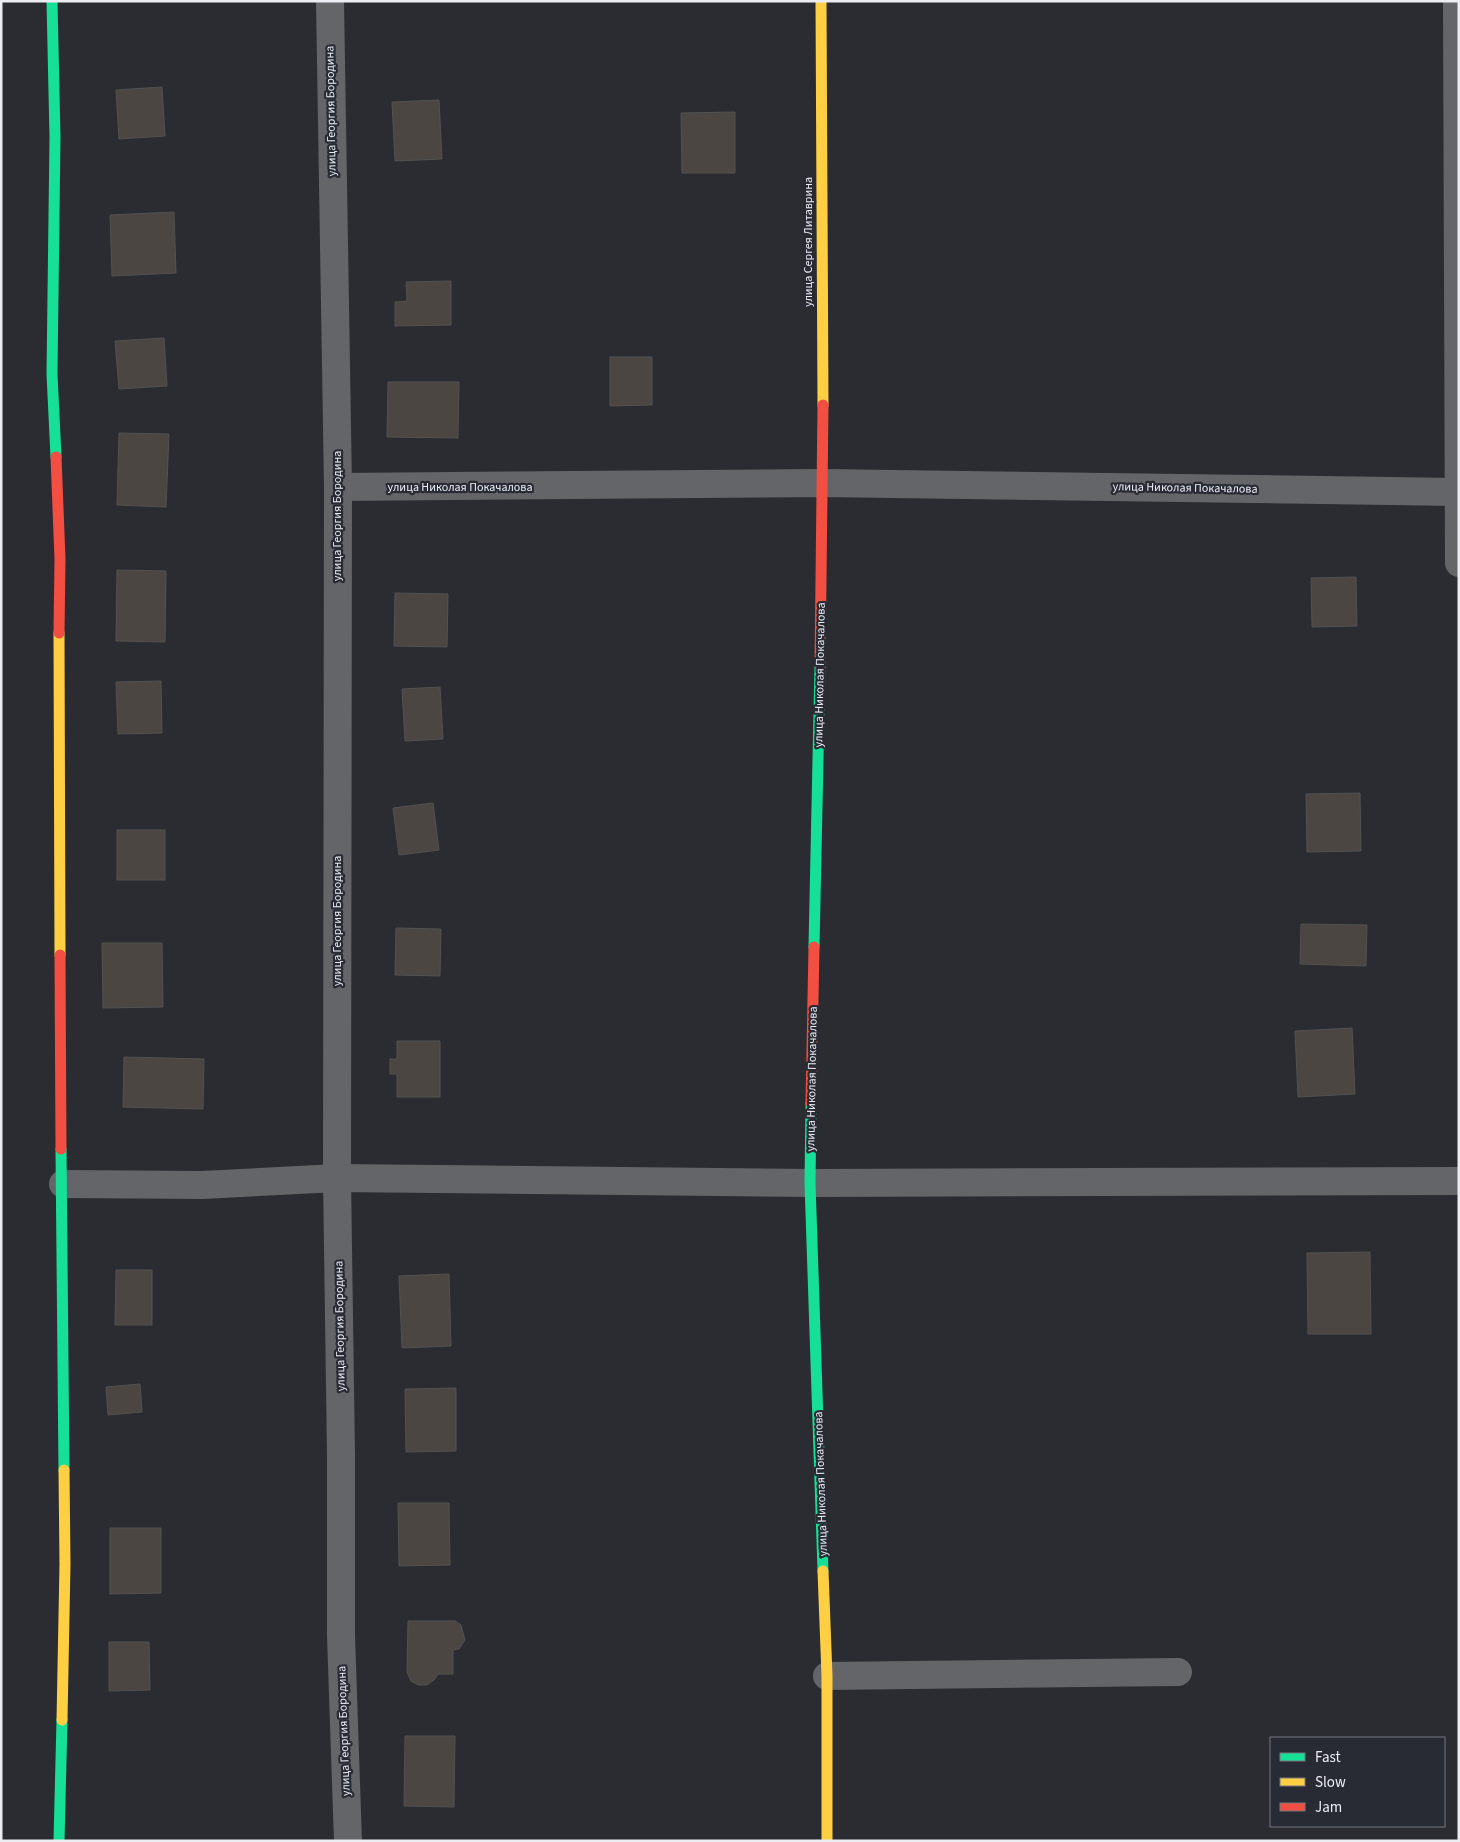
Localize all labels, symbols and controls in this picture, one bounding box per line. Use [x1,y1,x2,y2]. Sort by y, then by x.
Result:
street label: улица Георгия Бородина [321,46,341,176]
street label: улица Сергея Литаврина [800,177,817,307]
street label: улица Георгия Бородина [329,451,346,581]
street label: улица Николая Покачалова [1112,478,1258,498]
street label: улица Николая Покачалова [387,479,533,496]
street label: улица Николая Покачалова [810,602,830,748]
street label: улица Георгия Бородина [329,856,346,986]
street label: улица Николая Покачалова [802,1006,822,1152]
street label: улица Георгия Бородина [330,1261,350,1391]
street label: улица Николая Покачалова [810,1411,832,1557]
street label: улица Георгия Бородина [333,1665,355,1797]
legend [1270,1737,1445,1827]
text: Fast [1315,1747,1341,1768]
text: Slow [1315,1772,1346,1793]
text: Jam [1315,1797,1342,1818]

